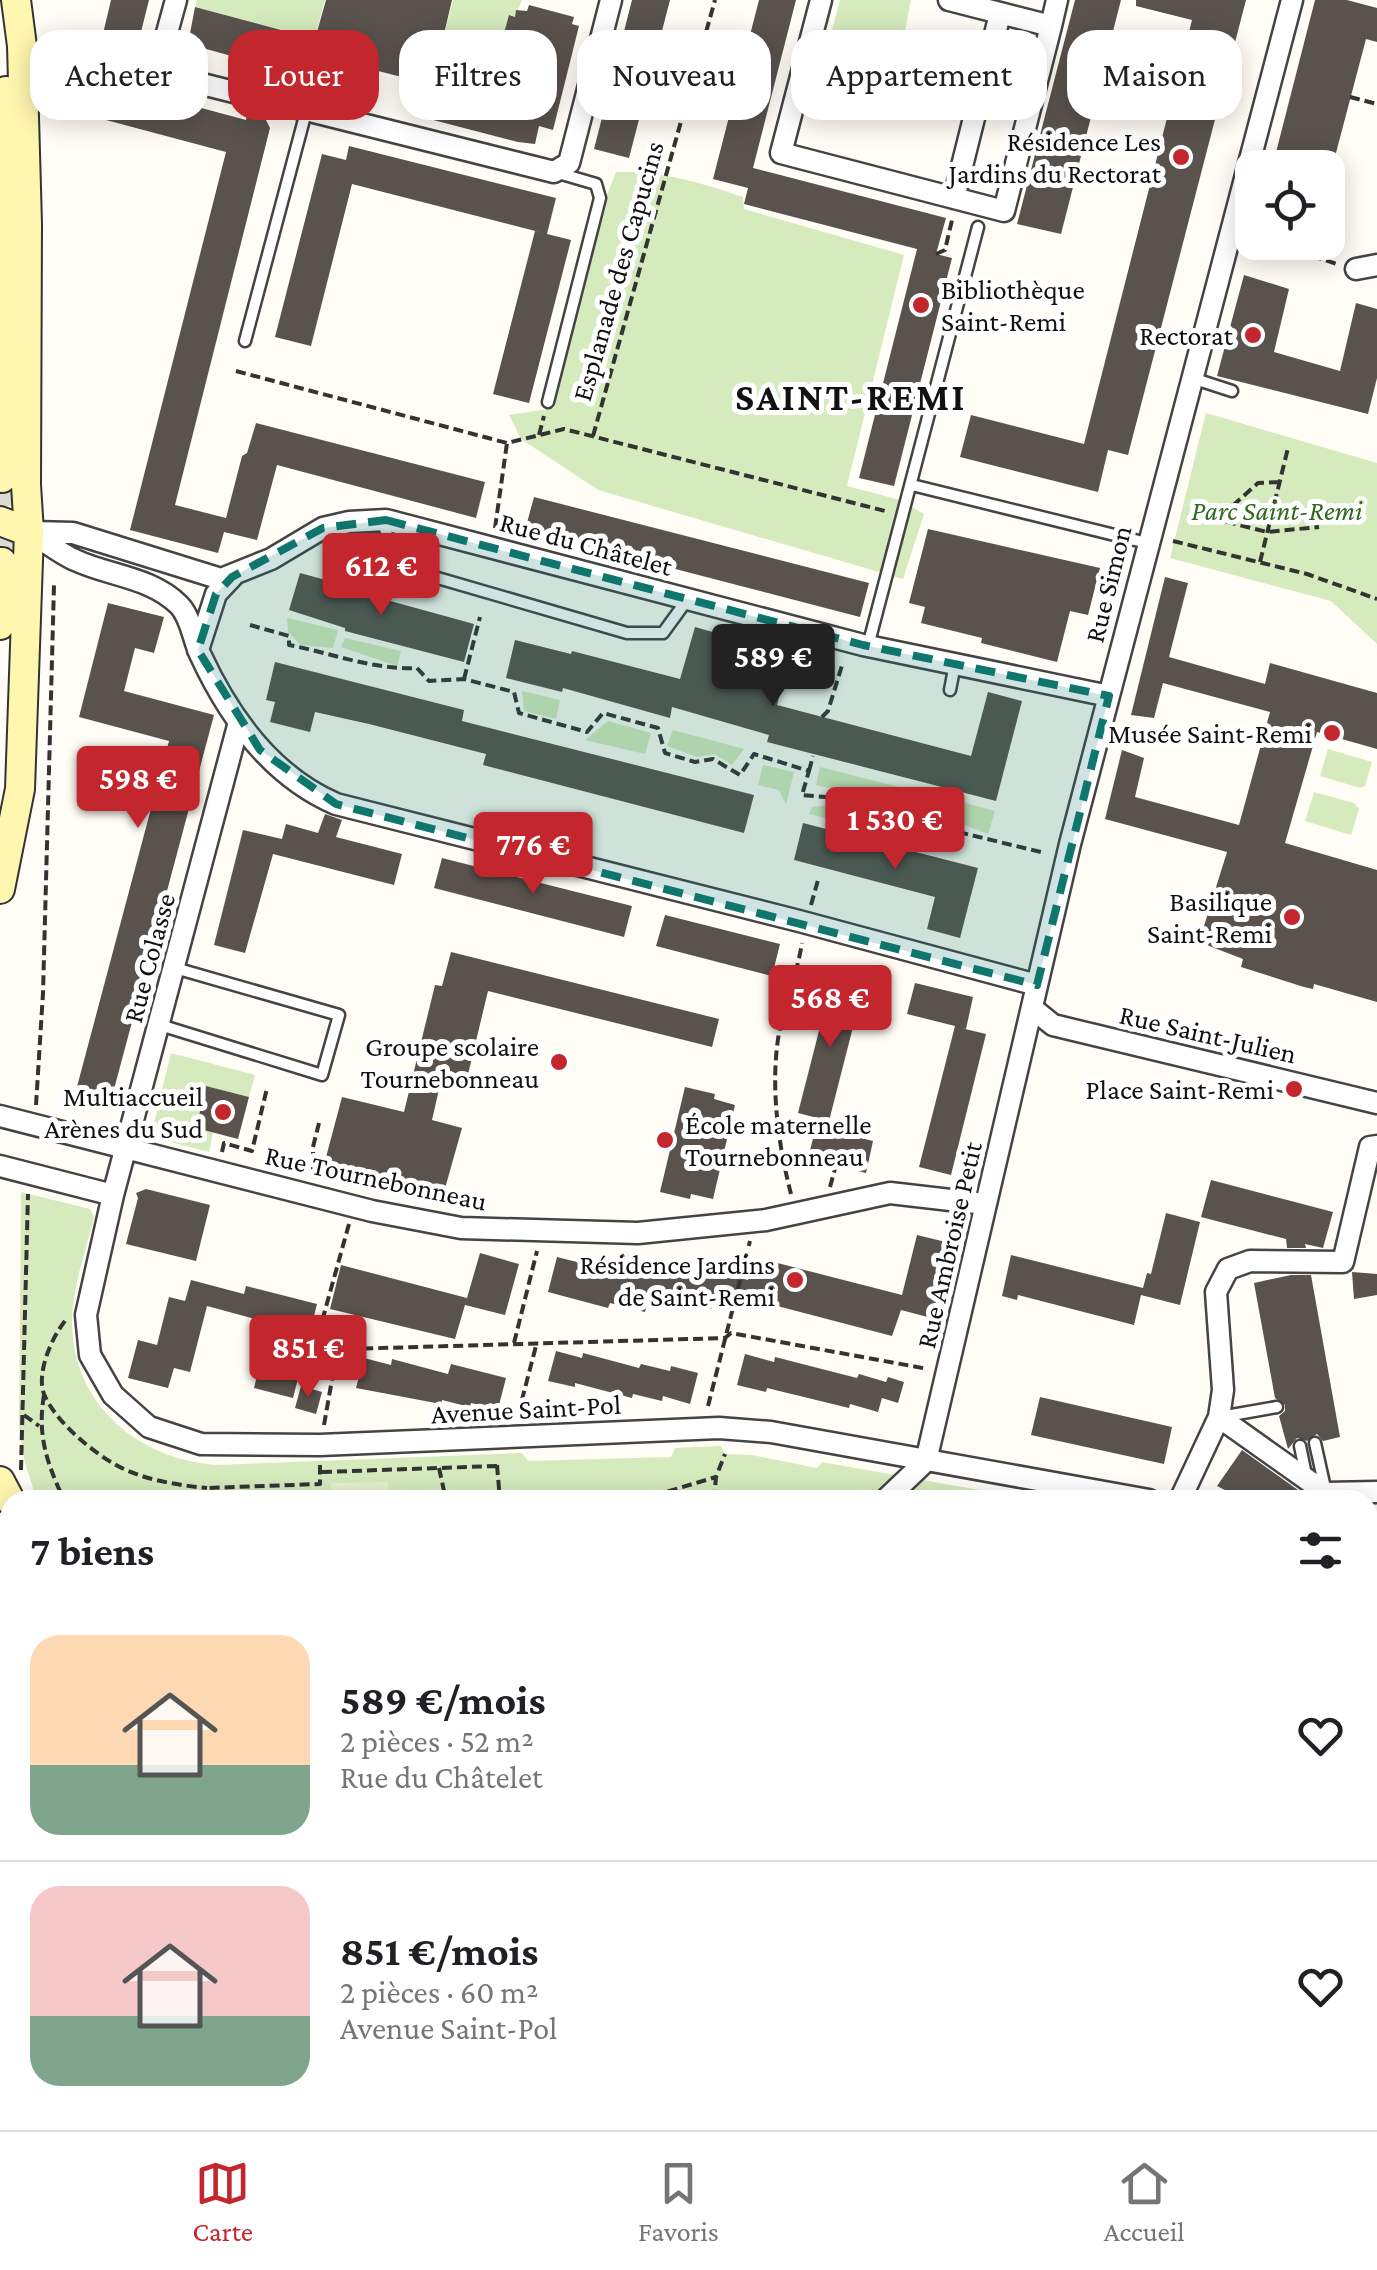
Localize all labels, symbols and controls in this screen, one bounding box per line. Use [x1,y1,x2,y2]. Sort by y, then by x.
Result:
chip: Acheter [30,30,208,120]
chip: Louer [228,30,379,120]
chip: Filtres [399,30,557,120]
chip: Nouveau [577,30,771,120]
chip: Appartement [791,30,1047,120]
chip: Maison [1067,30,1242,120]
place label: Résidence Les Jardins du Rectorat [946,126,1162,189]
street label: Esplanade des Capucins [566,138,670,404]
marker: Résidence Les Jardins du Rectorat [1170,146,1192,168]
map controls [1235,150,1345,260]
button: locate [1235,150,1345,260]
place label: Bibliothèque Saint-Remi [941,274,1085,337]
marker: Bibliothèque Saint-Remi [910,294,932,316]
place label: Rectorat [1139,320,1234,351]
marker: Rectorat [1242,324,1264,346]
district label: SAINT-REMI [735,376,967,418]
park label: Parc Saint-Remi [1191,495,1363,526]
street label: Rue du Châtelet [496,506,676,582]
street label: Rue Simon [1079,522,1137,646]
pin: 612 € [311,533,451,618]
text: 612 € [345,547,417,583]
pin: 589 € [703,624,843,709]
text: 589 € [734,638,812,674]
place label: Musée Saint-Remi [1108,718,1312,749]
marker: Musée Saint-Remi [1321,722,1343,744]
pin: 598 € [68,746,208,831]
text: 598 € [99,760,177,796]
pin: 1 530 € [803,787,987,872]
text: 1 530 € [847,801,943,837]
pin: 776 € [463,812,603,897]
text: 776 € [496,826,570,862]
place label: Basilique Saint-Remi [1147,886,1272,949]
street label: Rue Colasse [117,890,181,1026]
marker: Basilique Saint-Remi [1281,906,1303,928]
pin: 568 € [760,965,900,1050]
text: 568 € [791,979,869,1015]
street label: Rue Saint-Julien [1117,999,1299,1069]
place label: Groupe scolaire Tournebonneau [361,1031,539,1094]
marker: Groupe scolaire Tournebonneau [548,1051,570,1073]
place label: Place Saint-Remi [1086,1074,1274,1105]
marker: Place Saint-Remi [1283,1078,1305,1100]
place label: Multiaccueil Arènes du Sud [44,1081,203,1144]
marker: Multiaccueil Arènes du Sud [212,1101,234,1123]
place label: École maternelle Tournebonneau [685,1109,872,1172]
marker: École maternelle Tournebonneau [654,1129,676,1151]
street label: Rue Ambroise Petit [910,1138,988,1351]
street label: Rue Tournebonneau [262,1139,490,1217]
place label: Résidence Jardins de Saint-Remi [579,1249,775,1312]
marker: Résidence Jardins de Saint-Remi [784,1269,806,1291]
pin: 851 € [238,1315,378,1400]
text: 851 € [271,1329,345,1365]
street label: Avenue Saint-Pol [430,1389,622,1429]
icon: filters [1293,1523,1348,1578]
text: 7 biens [30,1527,154,1574]
icon: home [110,1675,230,1795]
text: 589 €/mois [340,1676,546,1723]
icon: heart [1293,1708,1348,1763]
text: 2 pièces · 52 m² [340,1723,534,1759]
text: Rue du Châtelet [340,1759,543,1795]
icon: home [110,1926,230,2046]
text: 851 €/mois [340,1927,538,1974]
icon: heart [1293,1959,1348,2014]
text: 2 pièces · 60 m² [340,1974,538,2010]
text: Avenue Saint-Pol [340,2010,557,2046]
tab: Carte [192,2156,253,2247]
tab: Favoris [638,2156,719,2247]
tab: Accueil [1104,2156,1185,2247]

